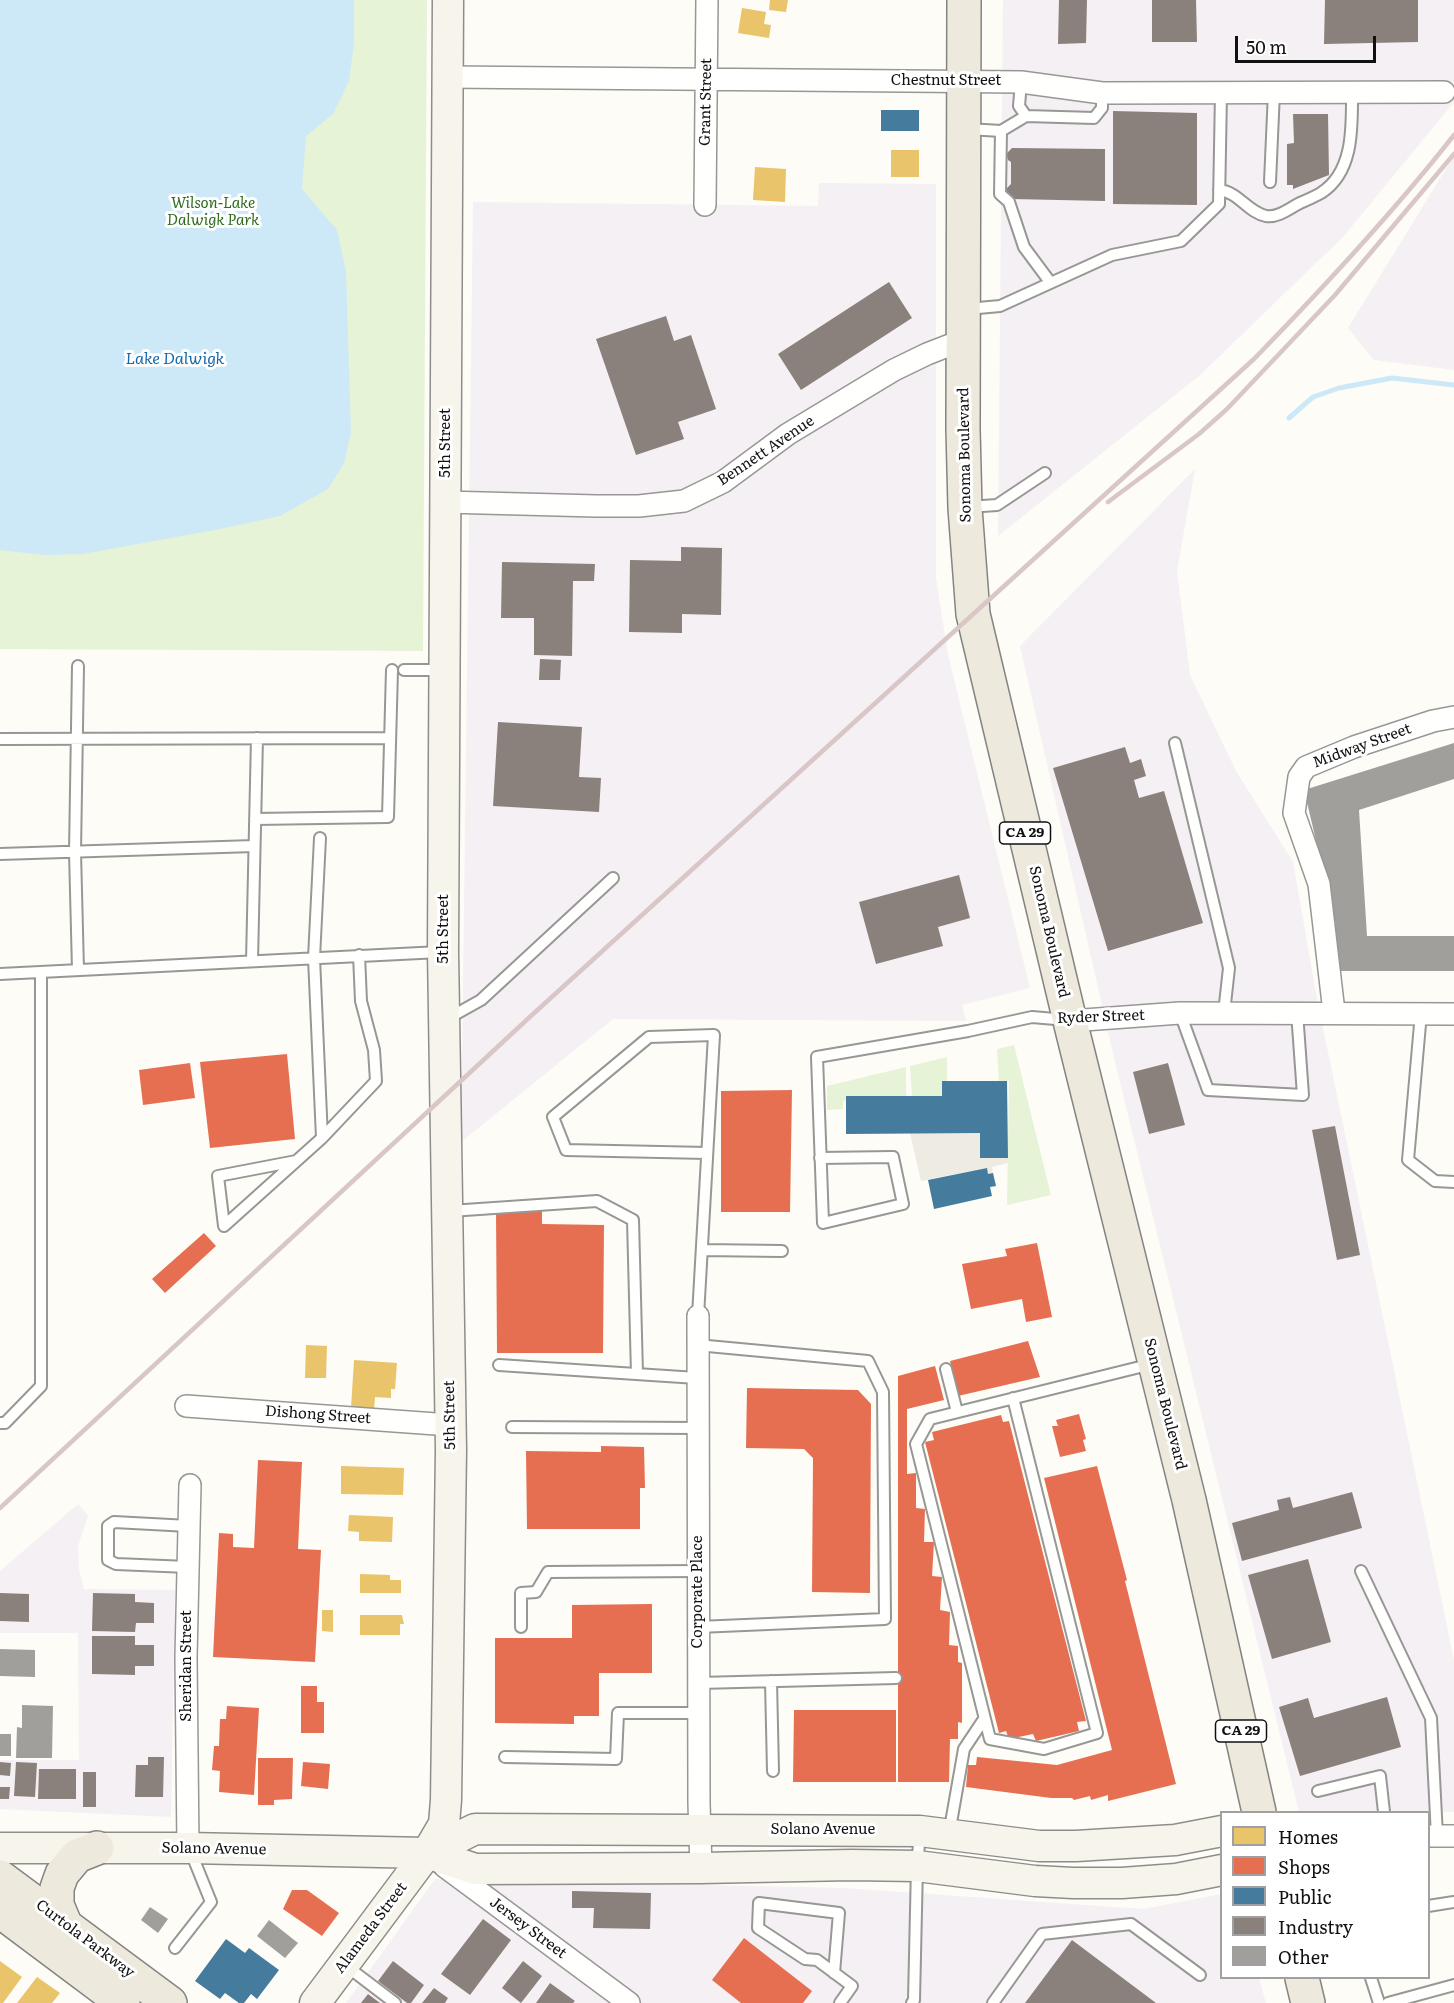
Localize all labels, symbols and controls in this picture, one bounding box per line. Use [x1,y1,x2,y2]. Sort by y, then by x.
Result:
scale bar [1238,24,1379,62]
text: 50 m [1246,33,1287,60]
street label: Grant Street [696,58,716,146]
street label: Chestnut Street [891,72,1001,90]
park label: Wilson-Lake Dalwigk Park [167,195,259,230]
water label: Lake Dalwigk [126,349,224,369]
street label: Sonoma Boulevard [955,387,975,523]
street label: 5th Street [437,408,455,478]
street label: Bennett Avenue [714,412,818,490]
street label: Midway Street [1310,720,1414,772]
road number: CA 29 [1000,822,1050,844]
street label: Sonoma Boulevard [1025,864,1073,1000]
street label: 5th Street [435,894,453,964]
street label: Ryder Street [1057,1006,1145,1028]
street label: Sonoma Boulevard [1140,1336,1190,1472]
street label: 5th Street [440,1380,460,1450]
street label: Dishong Street [265,1402,371,1428]
street label: Corporate Place [689,1536,707,1648]
street label: Sheridan Street [178,1610,196,1722]
road number: CA 29 [1216,1720,1266,1742]
legend [1220,1811,1430,1979]
street label: Solano Avenue [771,1821,875,1839]
text: Homes [1278,1823,1338,1850]
street label: Solano Avenue [161,1839,267,1859]
text: Shops [1278,1853,1330,1880]
street label: Alameda Street [331,1879,411,1977]
text: Public [1278,1883,1332,1910]
street label: Jersey Street [486,1893,570,1963]
street label: Curtola Parkway [32,1896,138,1982]
text: Industry [1278,1913,1353,1940]
text: Other [1278,1943,1328,1970]

